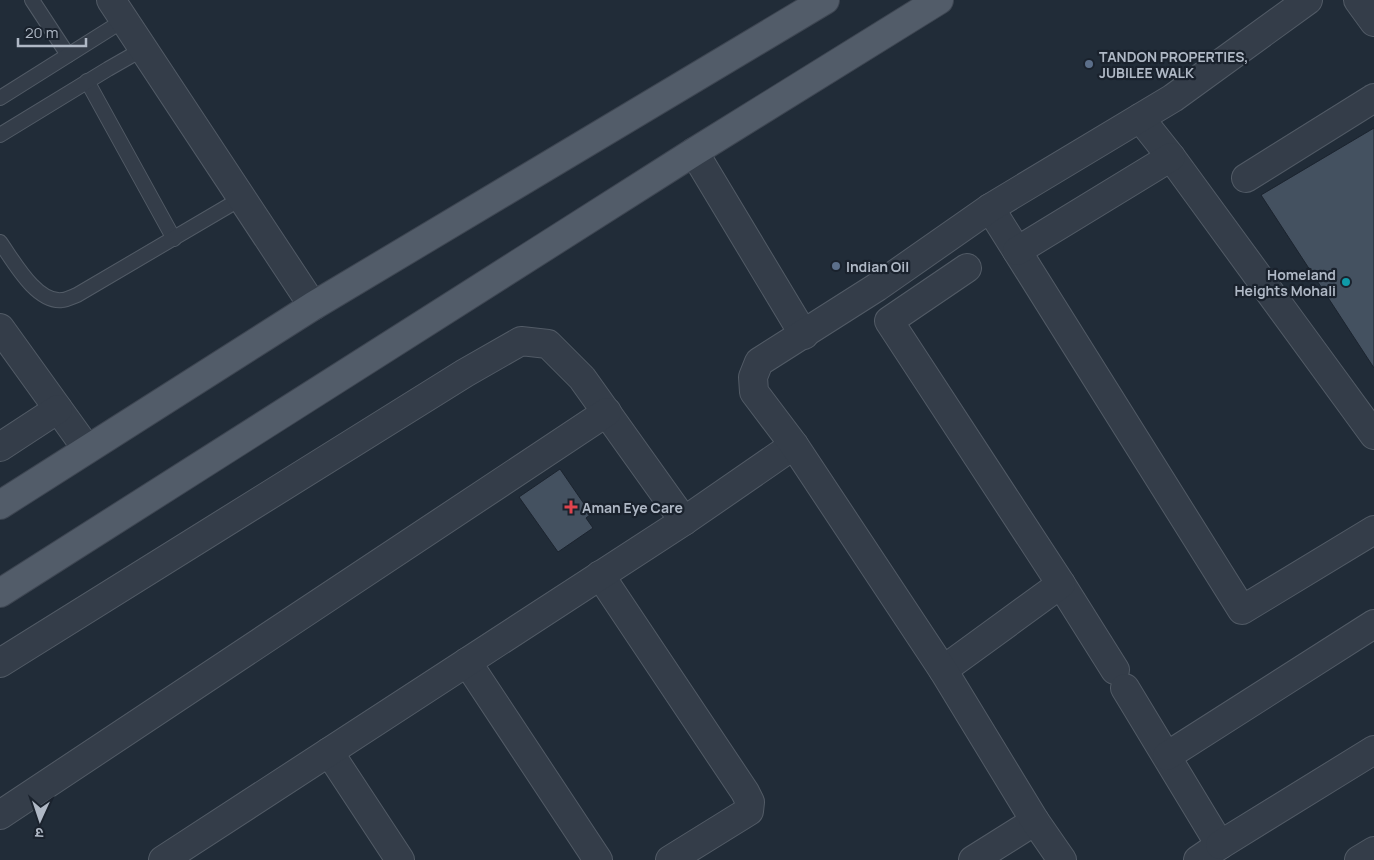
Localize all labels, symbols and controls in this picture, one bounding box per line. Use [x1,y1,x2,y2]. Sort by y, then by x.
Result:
scale bar [18,15,85,47]
text: 20 m [25,22,58,43]
place label: TANDON PROPERTIES, JUBILEE WALK [1099,47,1248,82]
marker: TANDON PROPERTIES, JUBILEE WALK [1083,58,1095,70]
place label: Indian Oil [846,257,909,276]
marker: Indian Oil [830,260,842,272]
place label: Homeland Heights Mohali [1234,265,1336,300]
marker: Homeland Heights Mohali [1340,276,1352,288]
place label: Aman Eye Care [582,498,683,517]
marker: Aman Eye Care [564,500,578,514]
north arrow [15,795,65,845]
text: उ [34,824,44,843]

